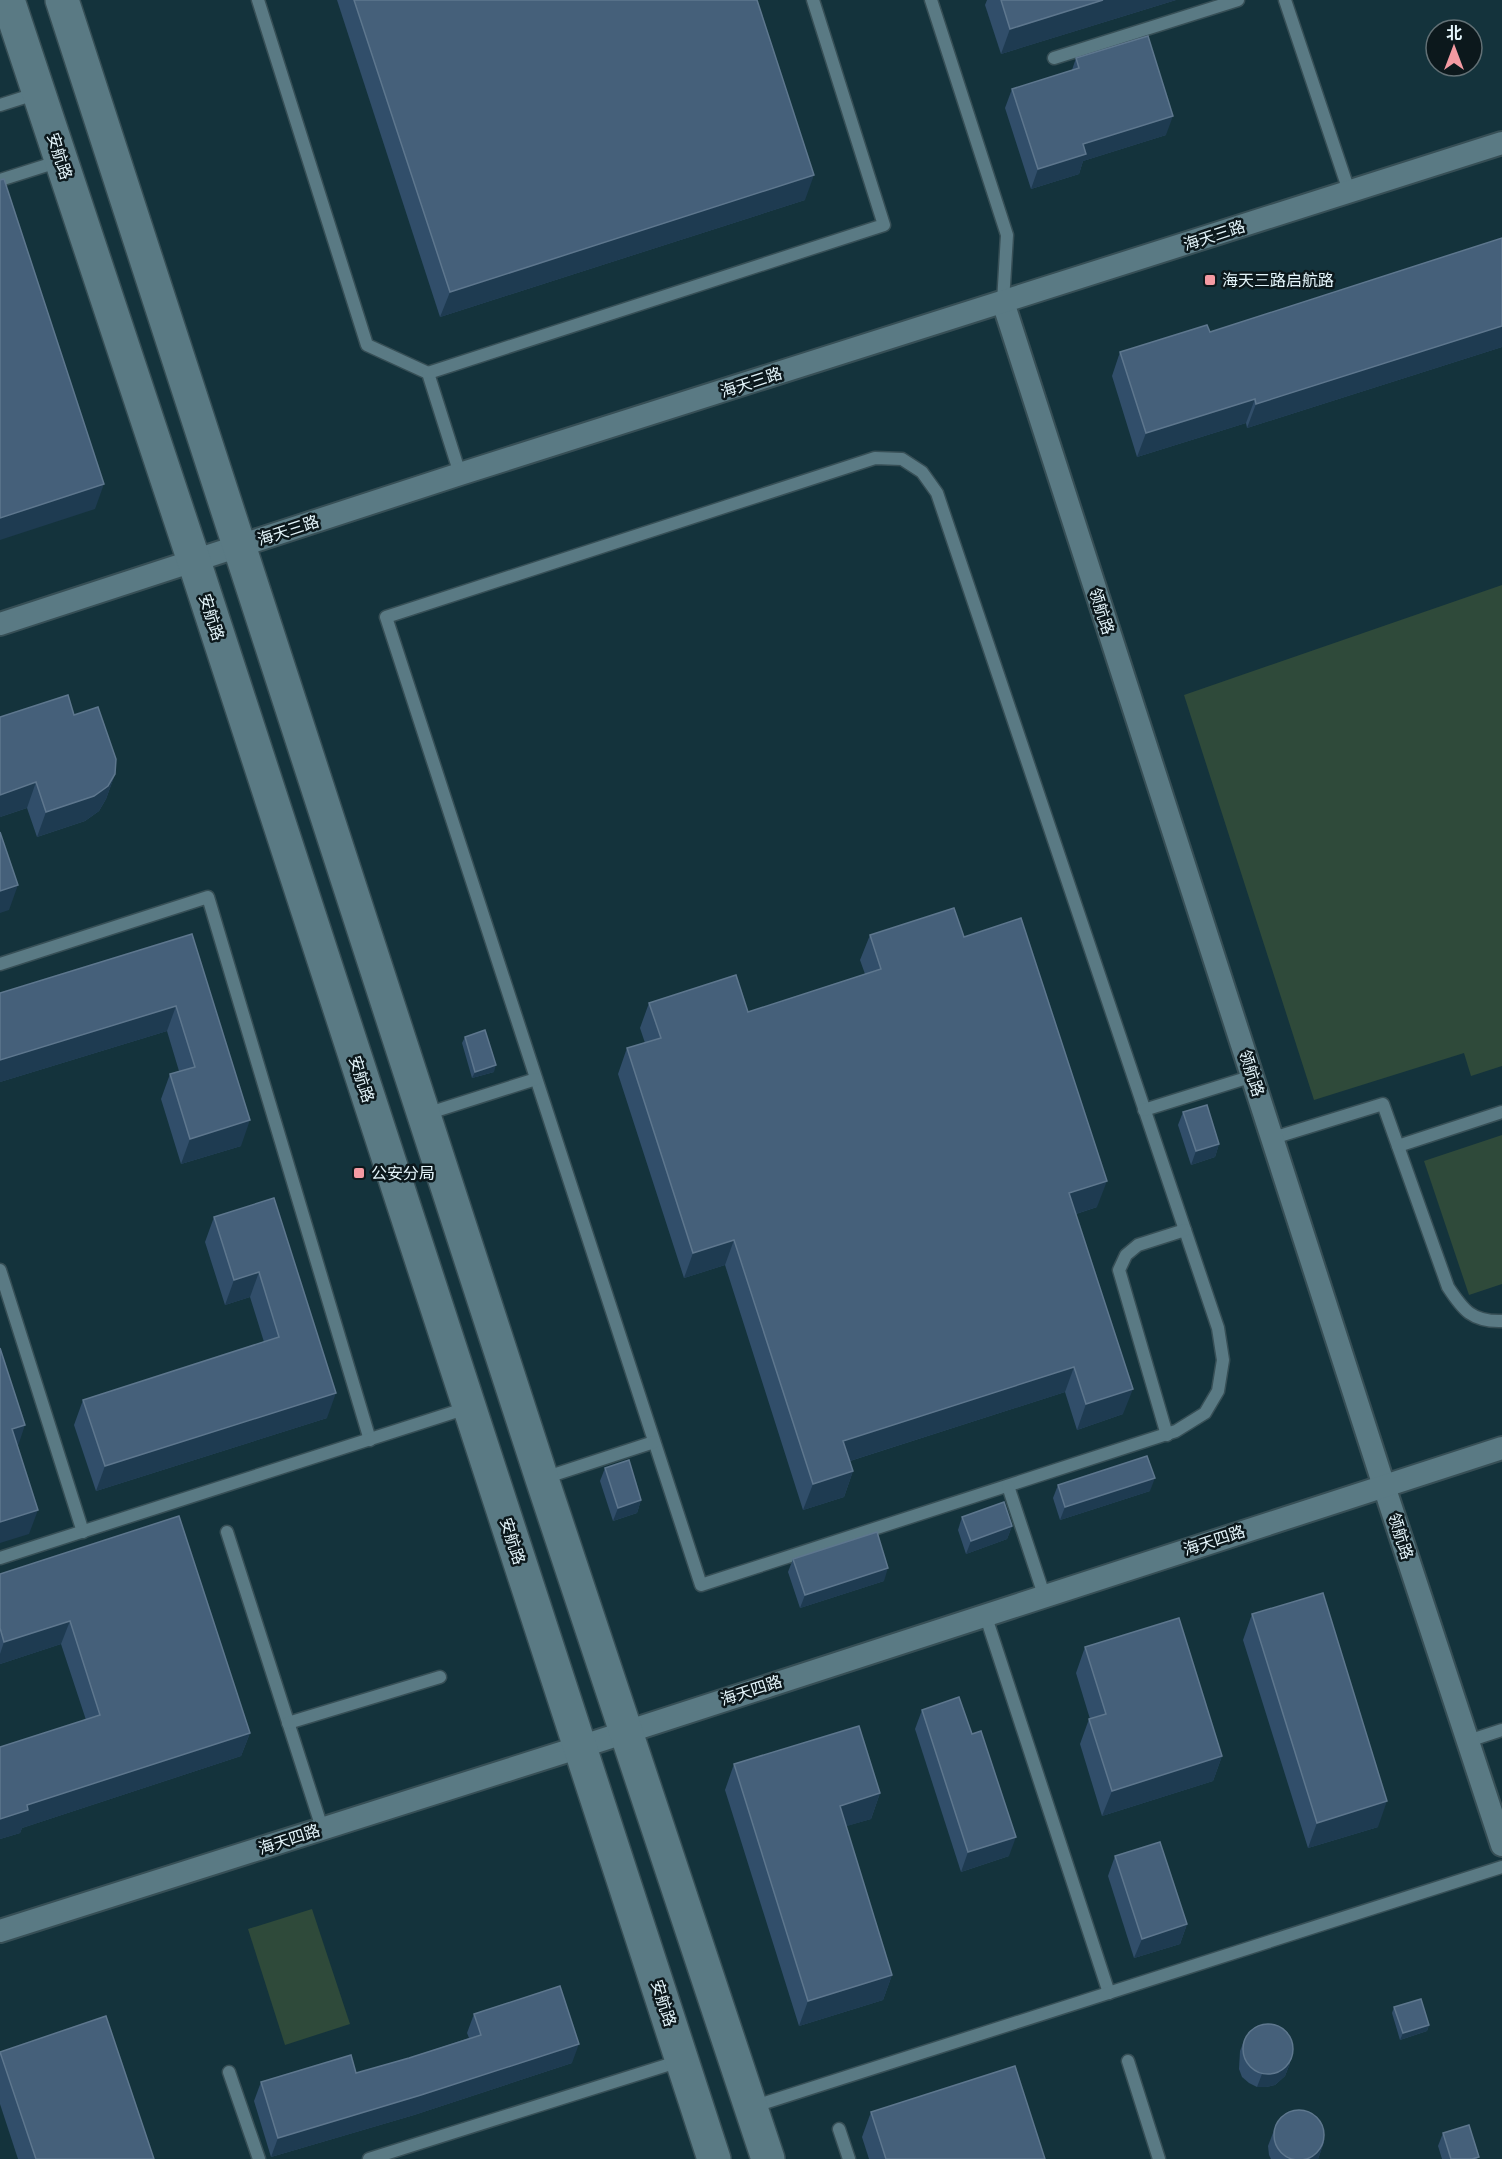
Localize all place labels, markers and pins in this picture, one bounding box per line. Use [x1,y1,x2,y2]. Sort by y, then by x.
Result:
place label: 海天三路启航路 [1222,270,1334,290]
marker: 海天三路启航路 [1203,273,1217,287]
place label: 公安分局 [371,1163,435,1183]
marker: 公安分局 [352,1166,366,1180]

